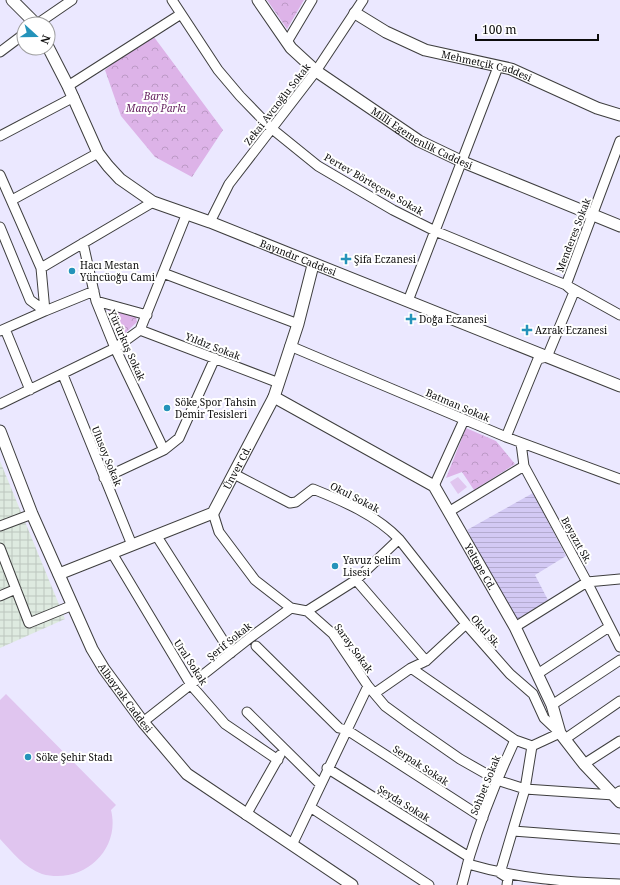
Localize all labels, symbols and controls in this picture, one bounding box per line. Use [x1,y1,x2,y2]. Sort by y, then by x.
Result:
north arrow [16,16,56,56]
scale bar [476,16,598,42]
text: 100 m [482,21,517,38]
text: N [37,33,54,47]
street label: Mehmetçik Caddesi [440,47,535,85]
street label: Zekai Avcıoğlu Sokak [240,60,314,148]
park label: Barış Manço Parkı [125,89,186,115]
street label: Milli Egemenlik Caddesi [369,104,476,173]
street label: Pertev Börteçene Sokak [322,150,426,218]
street label: Menderes Sokak [552,196,594,274]
street label: Bayındır Caddesi [258,236,339,279]
place label: Şifa Eczanesi [354,252,417,266]
marker: Şifa Eczanesi [341,254,351,264]
place label: Hacı Mestan Yüncüoğu Cami [79,258,156,284]
marker: Hacı Mestan Yüncüoğu Cami [67,266,77,276]
street label: Yürürkuş Sokak [105,306,149,383]
place label: Doğa Eczanesi [419,312,488,326]
marker: Doğa Eczanesi [406,314,416,324]
place label: Azrak Eczanesi [535,323,608,337]
marker: Azrak Eczanesi [522,325,532,335]
street label: Yıldız Sokak [182,329,243,363]
street label: Batman Sokak [424,385,492,425]
place label: Söke Spor Tahsin Demir Tesisleri [175,395,257,421]
marker: Söke Spor Tahsin Demir Tesisleri [162,403,172,413]
street label: Ulusoy Sokak [89,424,125,488]
street label: Ünver Cd. [220,444,254,492]
street label: Okul Sokak [328,479,382,516]
street label: Beyazıt Sk. [558,514,596,566]
street label: Yeltepe Cd. [461,540,499,593]
place label: Yavuz Selim Lisesi [342,553,401,579]
marker: Yavuz Selim Lisesi [330,561,340,571]
street label: Okul Sk. [468,612,504,650]
street label: Şerif Sokak [204,619,254,663]
street label: Saray Sokak [331,620,377,676]
street label: Ural Sokak [171,637,211,688]
street label: Albayrak Caddesi [95,661,156,736]
street label: Serpak Sokak [390,742,452,788]
place label: Söke Şehir Stadı [36,750,113,764]
marker: Söke Şehir Stadı [23,752,33,762]
street label: Sohbet Sokak [467,753,503,817]
street label: Şeyda Sokak [375,781,433,825]

